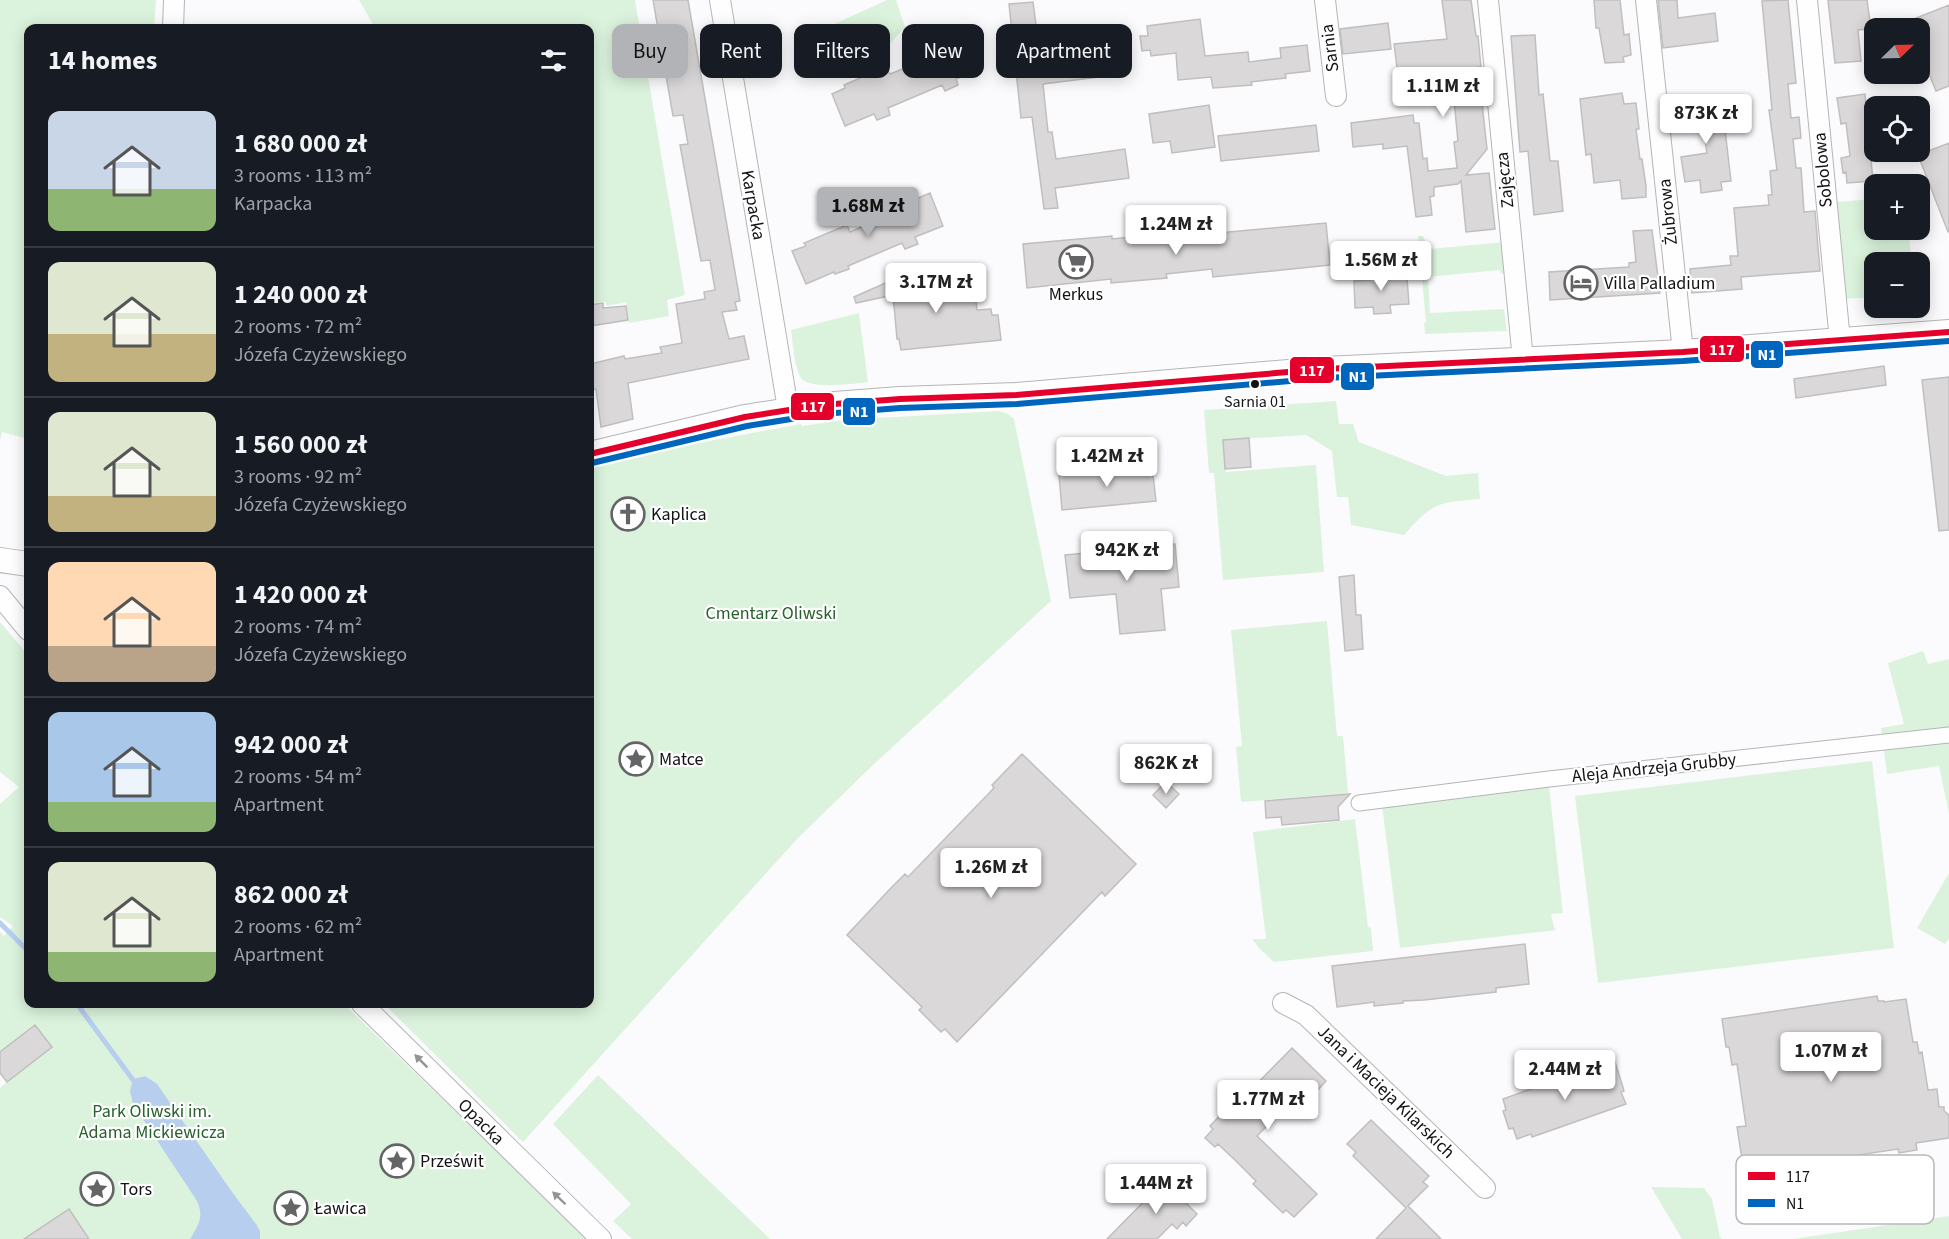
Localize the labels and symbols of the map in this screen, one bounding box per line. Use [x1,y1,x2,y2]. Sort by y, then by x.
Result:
north arrow [1864,18,1930,84]
street label: Sarnia [1315,23,1345,73]
pin: 1.11M zł [1381,67,1505,118]
pin: 873K zł [1651,94,1761,145]
street label: Sobolowa [1807,131,1839,209]
street label: Zajęcza [1490,151,1520,209]
street label: Karpacka [735,168,771,242]
street label: Żubrowa [1652,178,1684,246]
pin: 1.68M zł [806,187,930,238]
pin: 1.24M zł [1114,205,1238,256]
pin: 1.56M zł [1319,241,1443,292]
supermarket icon: Merkus [1058,244,1094,280]
pin: 3.17M zł [874,263,998,314]
hotel icon: Villa Palladium [1563,265,1599,301]
place label: Villa Palladium [1604,271,1715,296]
place label: Merkus [1049,282,1103,307]
line badge: 117 [1699,335,1745,363]
text: 117 [1709,339,1735,361]
line badge: N1 [1750,340,1784,369]
text: N1 [1757,344,1777,366]
line badge: 117 [1289,356,1335,384]
text: 117 [1299,360,1325,382]
line badge: N1 [1340,362,1375,391]
text: N1 [1348,366,1368,388]
marker: Sarnia 01 [1249,378,1261,390]
place label: Sarnia 01 [1224,391,1286,413]
line badge: 117 [790,392,835,421]
text: 117 [800,396,826,418]
line badge: N1 [842,397,876,426]
text: N1 [849,401,869,423]
pin: 1.42M zł [1045,437,1169,488]
church icon: Kaplica [610,496,646,532]
place label: Kaplica [651,502,707,527]
pin: 942K zł [1072,531,1182,582]
park label: Cmentarz Oliwski [706,601,836,626]
place icon: Matce [618,741,654,777]
pin: 862K zł [1111,744,1221,795]
place label: Matce [659,747,704,772]
street label: Aleja Andrzeja Grubby [1571,747,1738,789]
pin: 1.26M zł [929,848,1053,899]
street label: Jana i Macieja Kilarskich [1312,1020,1460,1164]
pin: 1.07M zł [1769,1032,1893,1083]
pin: 2.44M zł [1503,1050,1627,1101]
one-way arrow [414,1055,428,1069]
pin: 1.77M zł [1206,1080,1330,1131]
street label: Opacka [452,1093,510,1151]
park label: Park Oliwski im. Adama Mickiewicza [79,1099,225,1145]
place icon: Prześwit [379,1143,415,1179]
place label: Prześwit [420,1149,484,1174]
legend [1736,1155,1934,1224]
pin: 1.44M zł [1094,1164,1218,1215]
text: 117 [1786,1166,1810,1188]
place icon: Tors [79,1171,115,1207]
place label: Tors [120,1177,152,1202]
place icon: Ławica [273,1190,309,1226]
one-way arrow [553,1192,567,1206]
text: N1 [1786,1193,1804,1215]
place label: Ławica [313,1196,367,1221]

